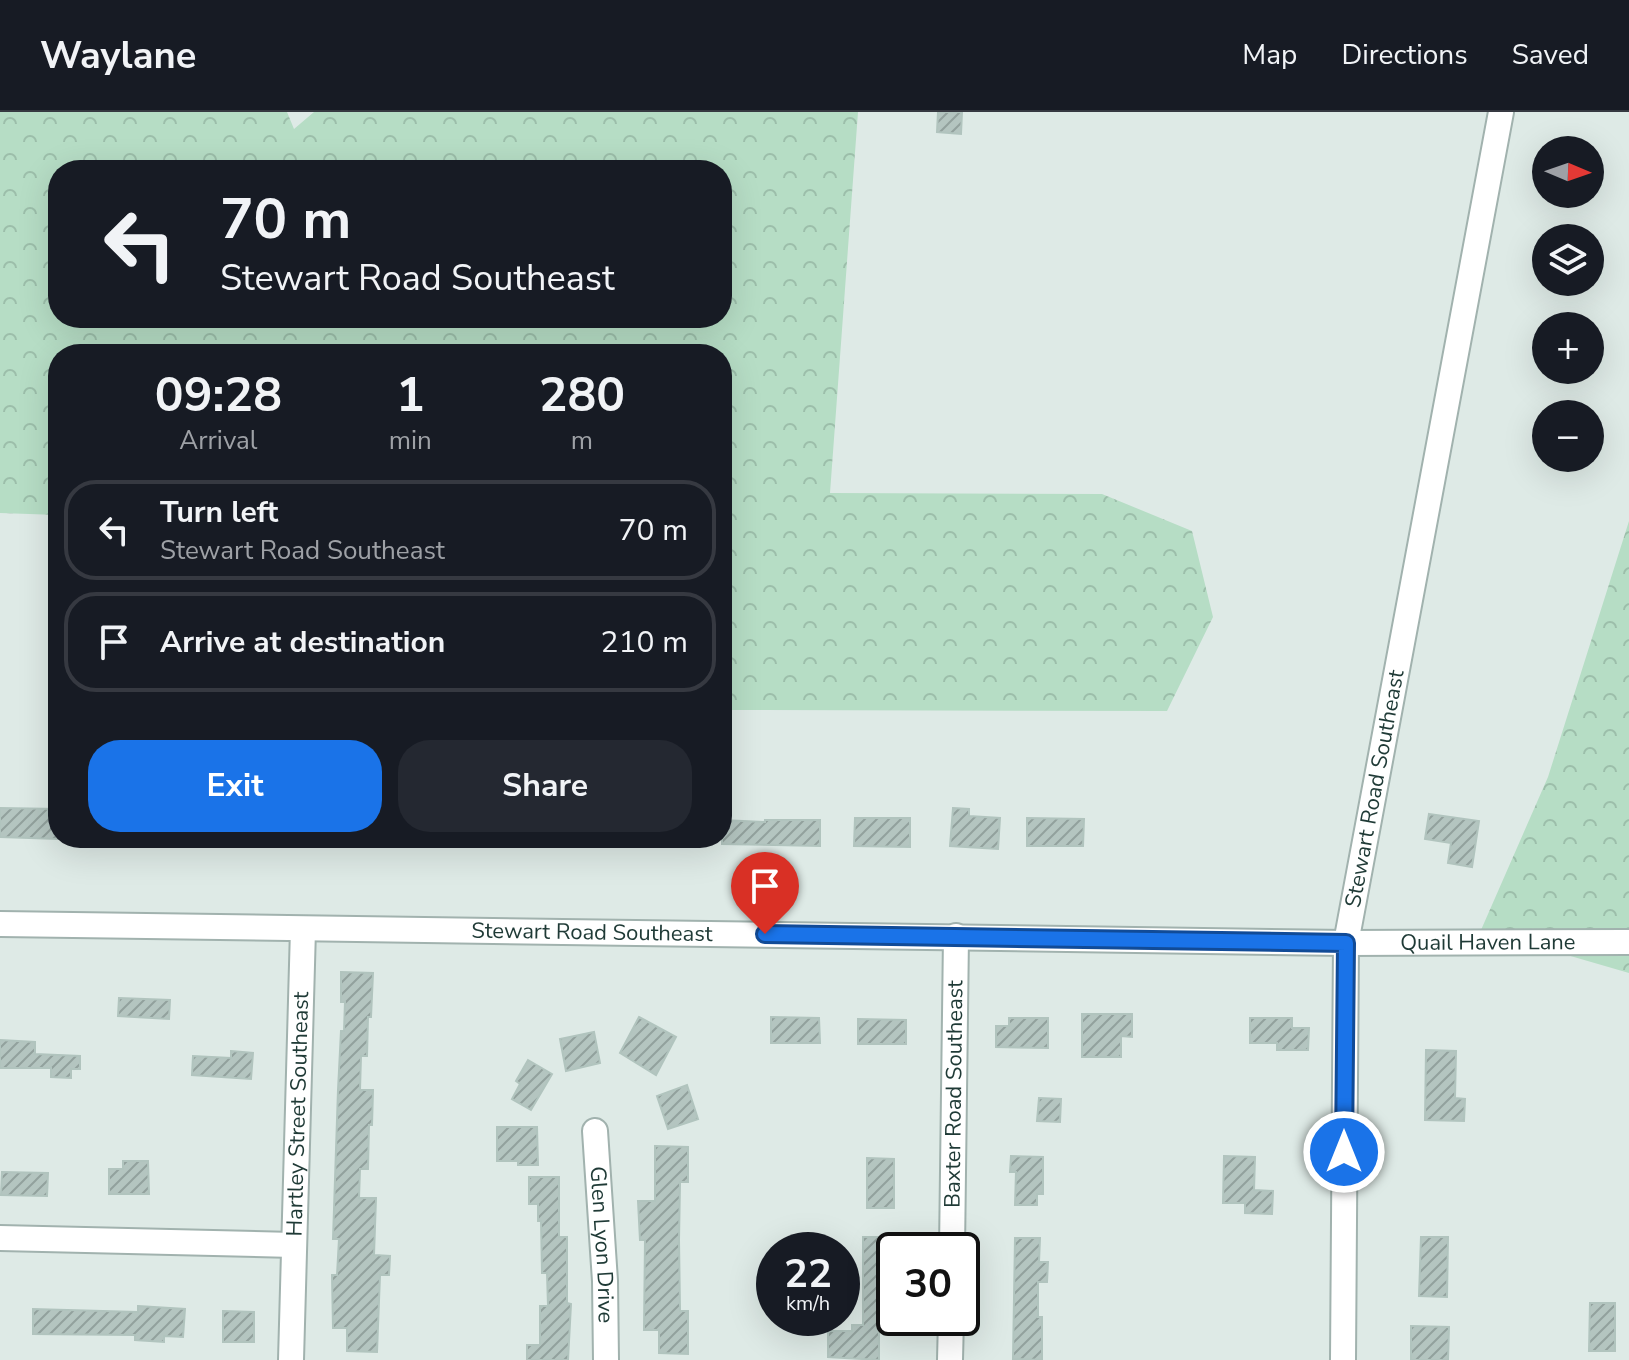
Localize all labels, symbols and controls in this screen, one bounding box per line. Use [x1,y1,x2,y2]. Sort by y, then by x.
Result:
text: Waylane [40,30,196,81]
text: Map [1242,36,1297,74]
text: Directions [1341,36,1468,74]
text: Saved [1512,36,1589,74]
north arrow [1532,136,1604,208]
map controls [1532,136,1604,472]
text: 70 m [220,181,351,258]
icon: left [88,192,192,296]
button: layers [1532,224,1604,296]
text: Stewart Road Southeast [220,254,614,303]
button: + [1532,312,1604,384]
text: 09:28 [155,362,282,428]
text: 1 [396,362,425,428]
text: 280 [539,362,625,428]
button: − [1532,400,1604,472]
text: Arrival [179,423,258,458]
text: min [389,423,432,458]
text: m [571,423,593,458]
text: Turn left [160,492,278,533]
icon: left [92,508,136,552]
text: 70 m [619,510,688,551]
text: Stewart Road Southeast [160,533,445,568]
icon: arrive [92,620,136,664]
text: Arrive at destination [160,622,445,663]
text: 210 m [601,622,688,663]
street label: Stewart Road Southeast [1338,667,1412,910]
button: Exit [88,740,382,832]
button: Share [398,740,692,832]
pin [731,852,799,934]
icon: arrive [743,864,787,908]
street label: Stewart Road Southeast [471,916,713,949]
street label: Quail Haven Lane [1400,927,1576,958]
street label: Baxter Road Southeast [938,980,970,1208]
street label: Hartley Street Southeast [279,991,316,1237]
position arrow [1302,1110,1386,1194]
street label: Glen Lyon Drive [582,1165,621,1323]
speed limit sign: 30 [876,1232,980,1336]
text: 22 [784,1247,832,1301]
text: km/h [786,1290,830,1317]

